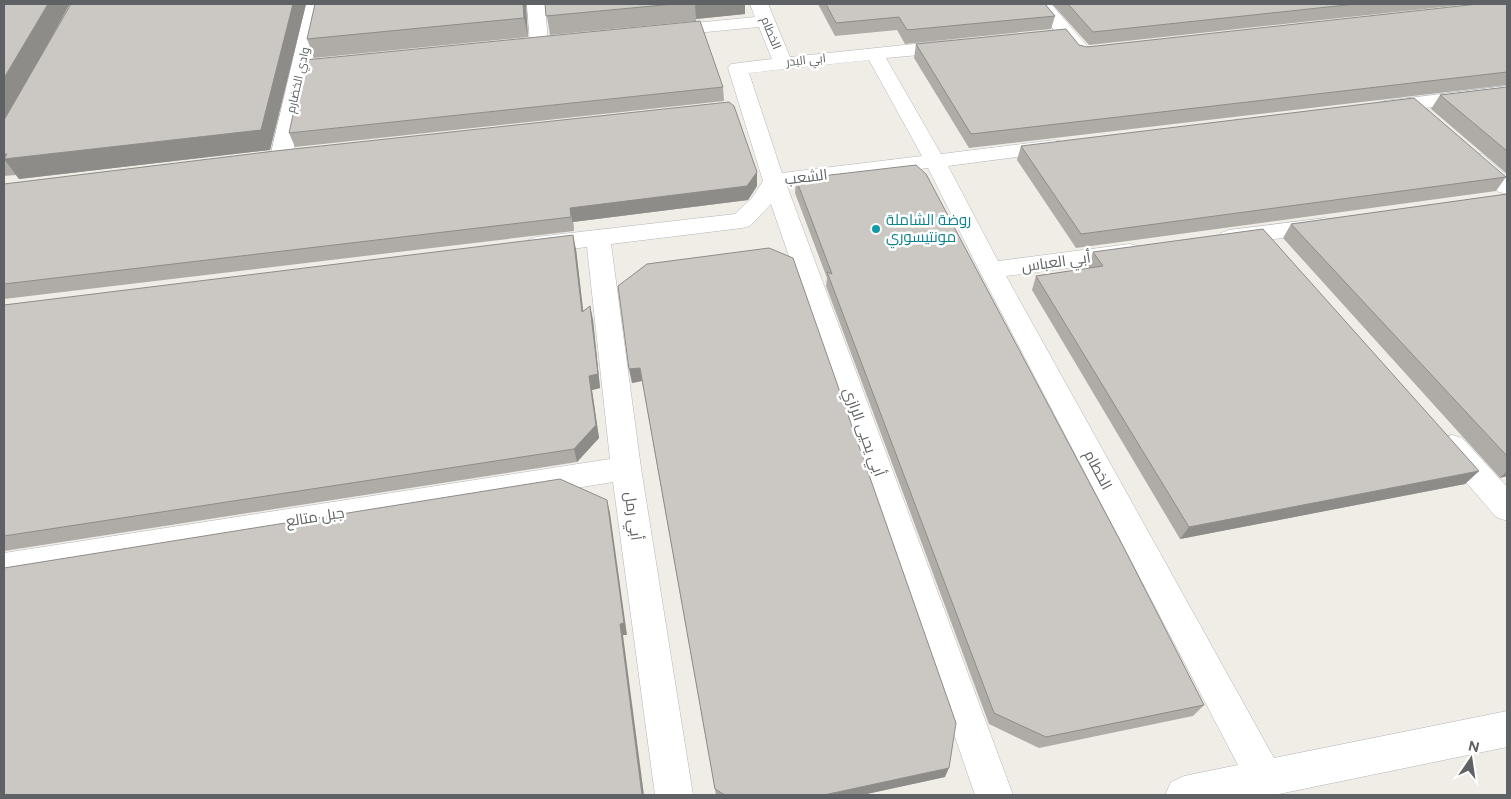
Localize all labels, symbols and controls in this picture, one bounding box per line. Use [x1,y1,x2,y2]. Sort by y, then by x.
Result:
street label: الخطام [757,15,784,52]
street label: وادي الخضارم [284,46,315,115]
street label: ابي البدر [785,51,827,72]
street label: الشعب [784,165,828,189]
place label: روضة الشاملة مونتيسوري [886,211,971,249]
marker: روضة الشاملة مونتيسوري [870,223,882,235]
street label: أبي العباس [1020,247,1092,279]
street label: أبي يحيى الرازي [837,385,889,480]
street label: الخطام [1079,447,1116,493]
street label: أبي رمل [618,490,646,542]
street label: جبل متالع [284,503,346,532]
north arrow [1446,734,1496,784]
text: N [1467,737,1481,756]

